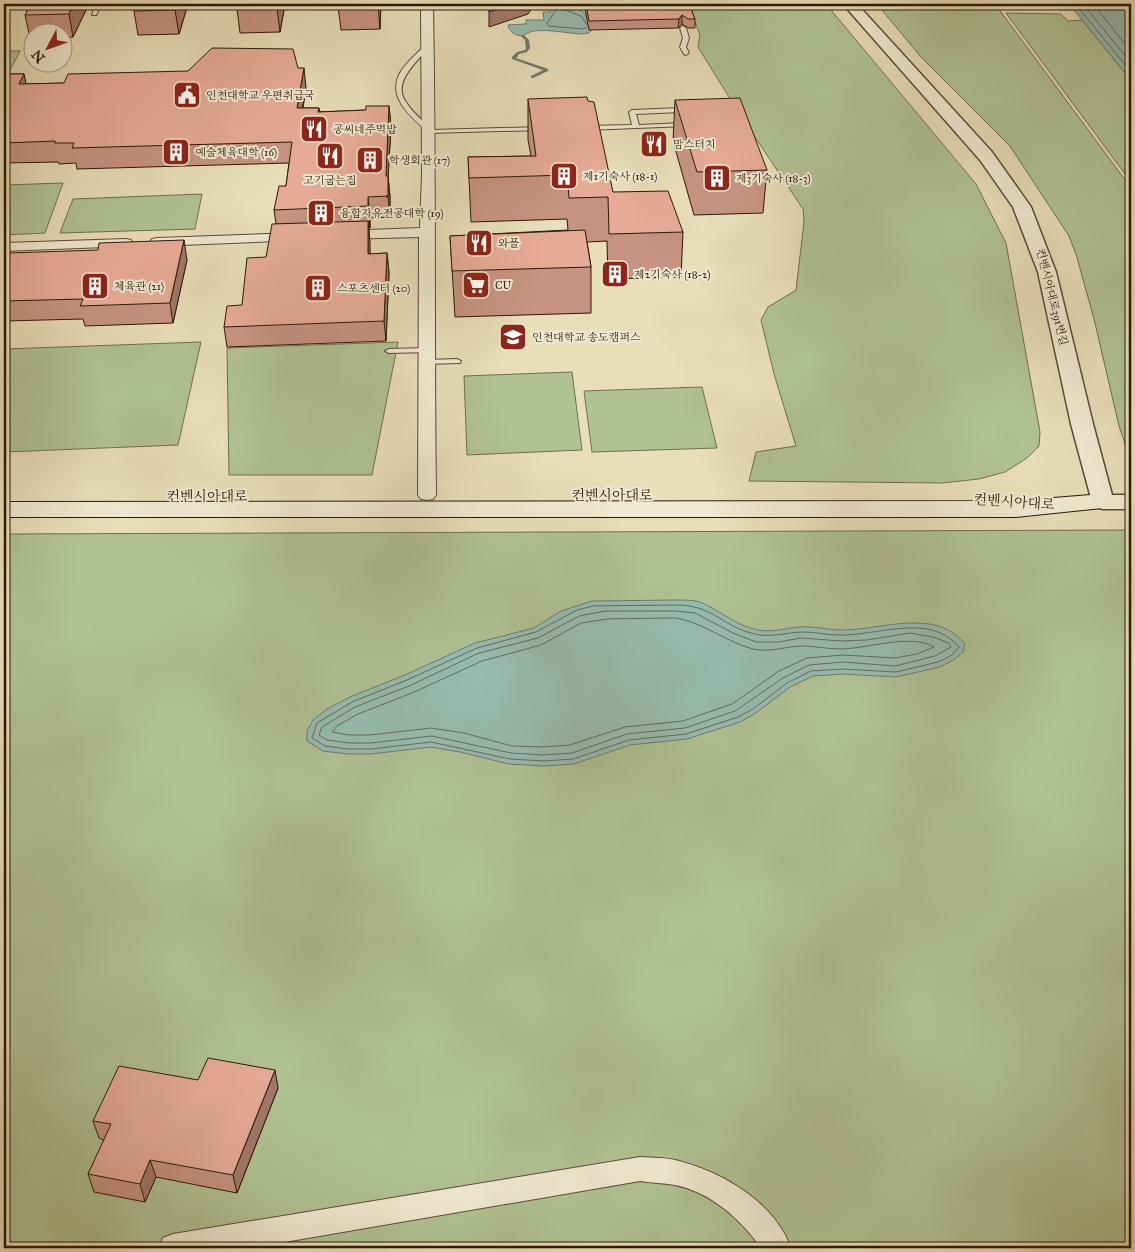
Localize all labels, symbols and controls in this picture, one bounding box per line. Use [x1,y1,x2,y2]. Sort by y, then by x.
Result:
north arrow [22,22,72,72]
text: N [28,46,49,66]
public building icon: 인천대학교 우편취급국 [172,80,202,110]
place label: 인천대학교 우편취급국 [206,89,315,102]
restaurant icon: 공씨네주먹밥 [299,114,329,144]
place label: 공씨네주먹밥 [333,123,397,136]
restaurant icon: 맘스터치 [639,129,669,159]
building icon: 예술체육대학 (16) [161,137,191,167]
place label: 맘스터치 [673,138,716,151]
restaurant icon: 고기굽는집 [315,141,345,171]
building icon: 학생회관 (17) [355,145,385,175]
place label: 예술체육대학 (16) [195,146,277,159]
place label: 학생회관 (17) [389,154,450,167]
building icon: 제1기숙사 (18-1) [549,161,579,191]
building icon: 제3기숙사 (18-3) [702,163,732,193]
place label: 제1기숙사 (18-1) [583,170,657,183]
place label: 제3기숙사 (18-3) [736,172,811,185]
place label: 고기굽는집 [303,174,357,187]
building icon: 융합자유전공대학 (19) [306,198,336,228]
place label: 융합자유전공대학 (19) [340,207,444,220]
restaurant icon: 와플 [464,228,494,258]
place label: 와플 [498,237,520,250]
street label: 컨벤시아대로391번길 [1034,247,1070,347]
building icon: 제2기숙사 (18-2) [600,259,630,289]
place label: 제2기숙사 (18-2) [634,268,711,281]
supermarket icon: CU [461,270,491,300]
building icon: 체육관 (21) [80,271,110,301]
building icon: 스포츠센터 (20) [303,273,333,303]
place label: CU [495,279,511,292]
place label: 체육관 (21) [114,280,164,293]
place label: 스포츠센터 (20) [337,282,410,295]
school or university icon: 인천대학교 송도캠퍼스 [498,322,528,352]
place label: 인천대학교 송도캠퍼스 [532,331,641,344]
street label: 컨벤시아대로 [571,487,653,504]
street label: 컨벤시아대로 [166,488,248,505]
street label: 컨벤시아대로 [973,491,1056,513]

